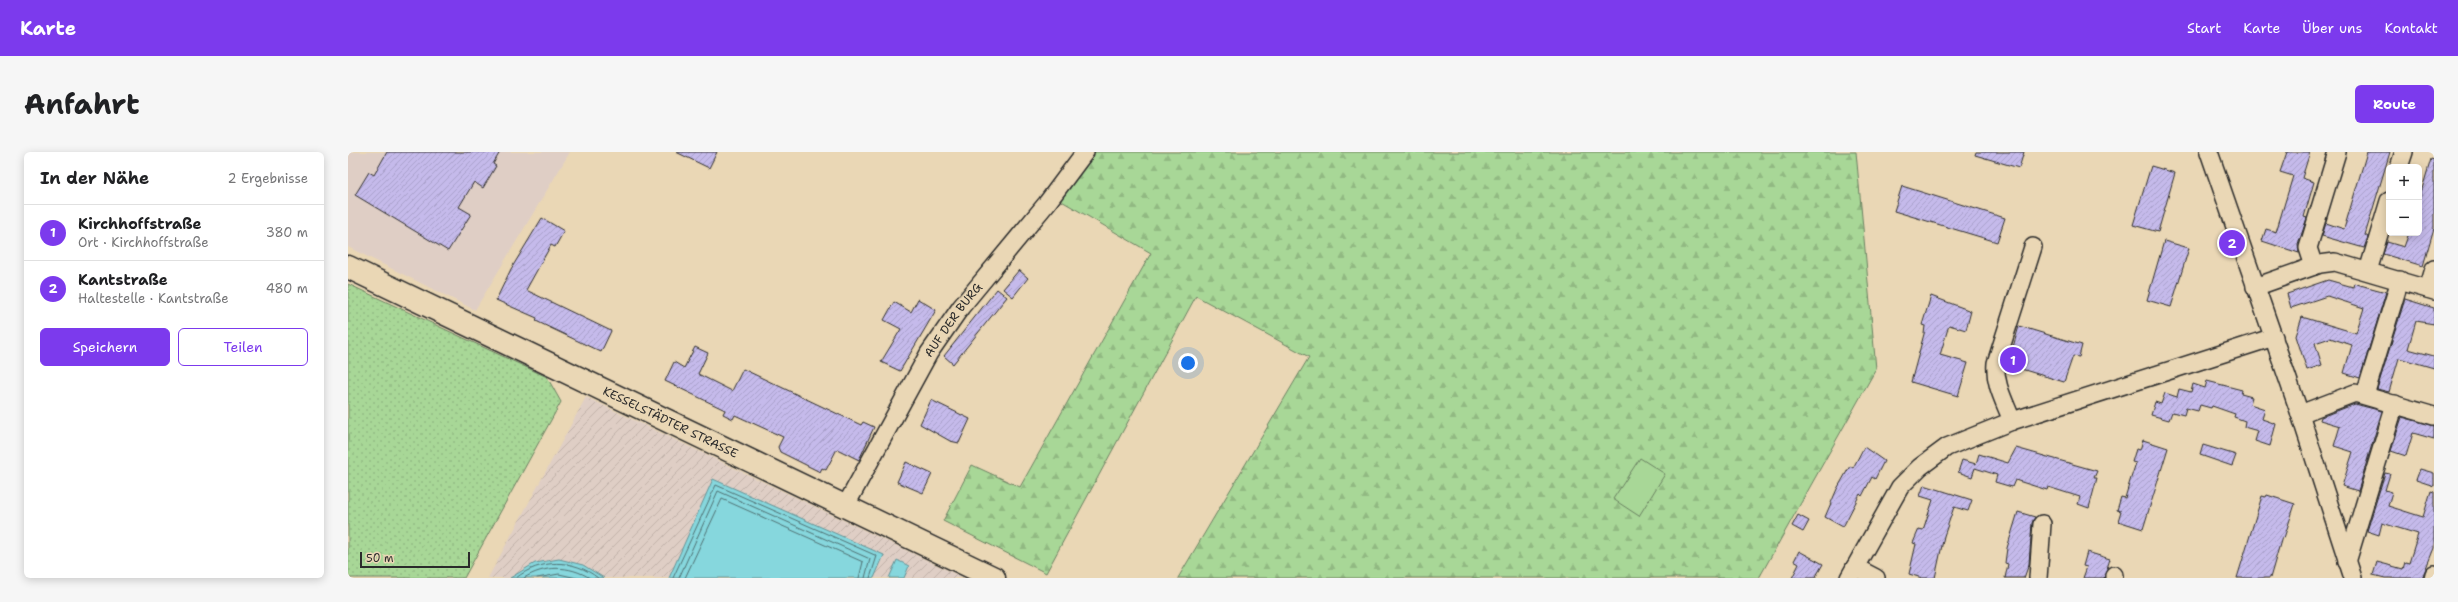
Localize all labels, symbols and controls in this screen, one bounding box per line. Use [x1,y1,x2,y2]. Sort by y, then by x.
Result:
text: Karte [20,16,76,41]
text: Start [2187,19,2221,37]
text: Karte [2243,19,2280,37]
text: Über uns [2302,19,2362,37]
text: Kontakt [2384,19,2438,37]
text: Anfahrt [24,85,140,123]
button: Route [2355,85,2434,123]
map controls [2386,164,2422,236]
button: + [2386,164,2422,200]
text: In der Nähe [40,167,149,189]
text: 2 Ergebnisse [228,170,308,187]
button: − [2386,200,2422,236]
text: Kirchhoffstraße [78,214,202,234]
text: 1 [50,224,56,241]
text: 380 m [266,224,308,241]
pin: 2 [2219,228,2245,258]
text: Ort · Kirchhoffstraße [78,234,209,251]
text: Kantstraße [78,270,168,290]
text: 2 [48,280,58,297]
text: 480 m [266,280,308,297]
street label: AUF DER BURG [921,280,986,360]
text: Haltestelle · Kantstraße [78,290,229,307]
button: Speichern [40,328,170,366]
button: Teilen [178,328,308,366]
pin: 1 [2000,345,2026,375]
your location [1178,353,1198,373]
street label: KESSELSTÄDTER STRASSE [600,383,741,462]
scale bar [360,550,470,569]
text: 50 m [366,551,394,566]

